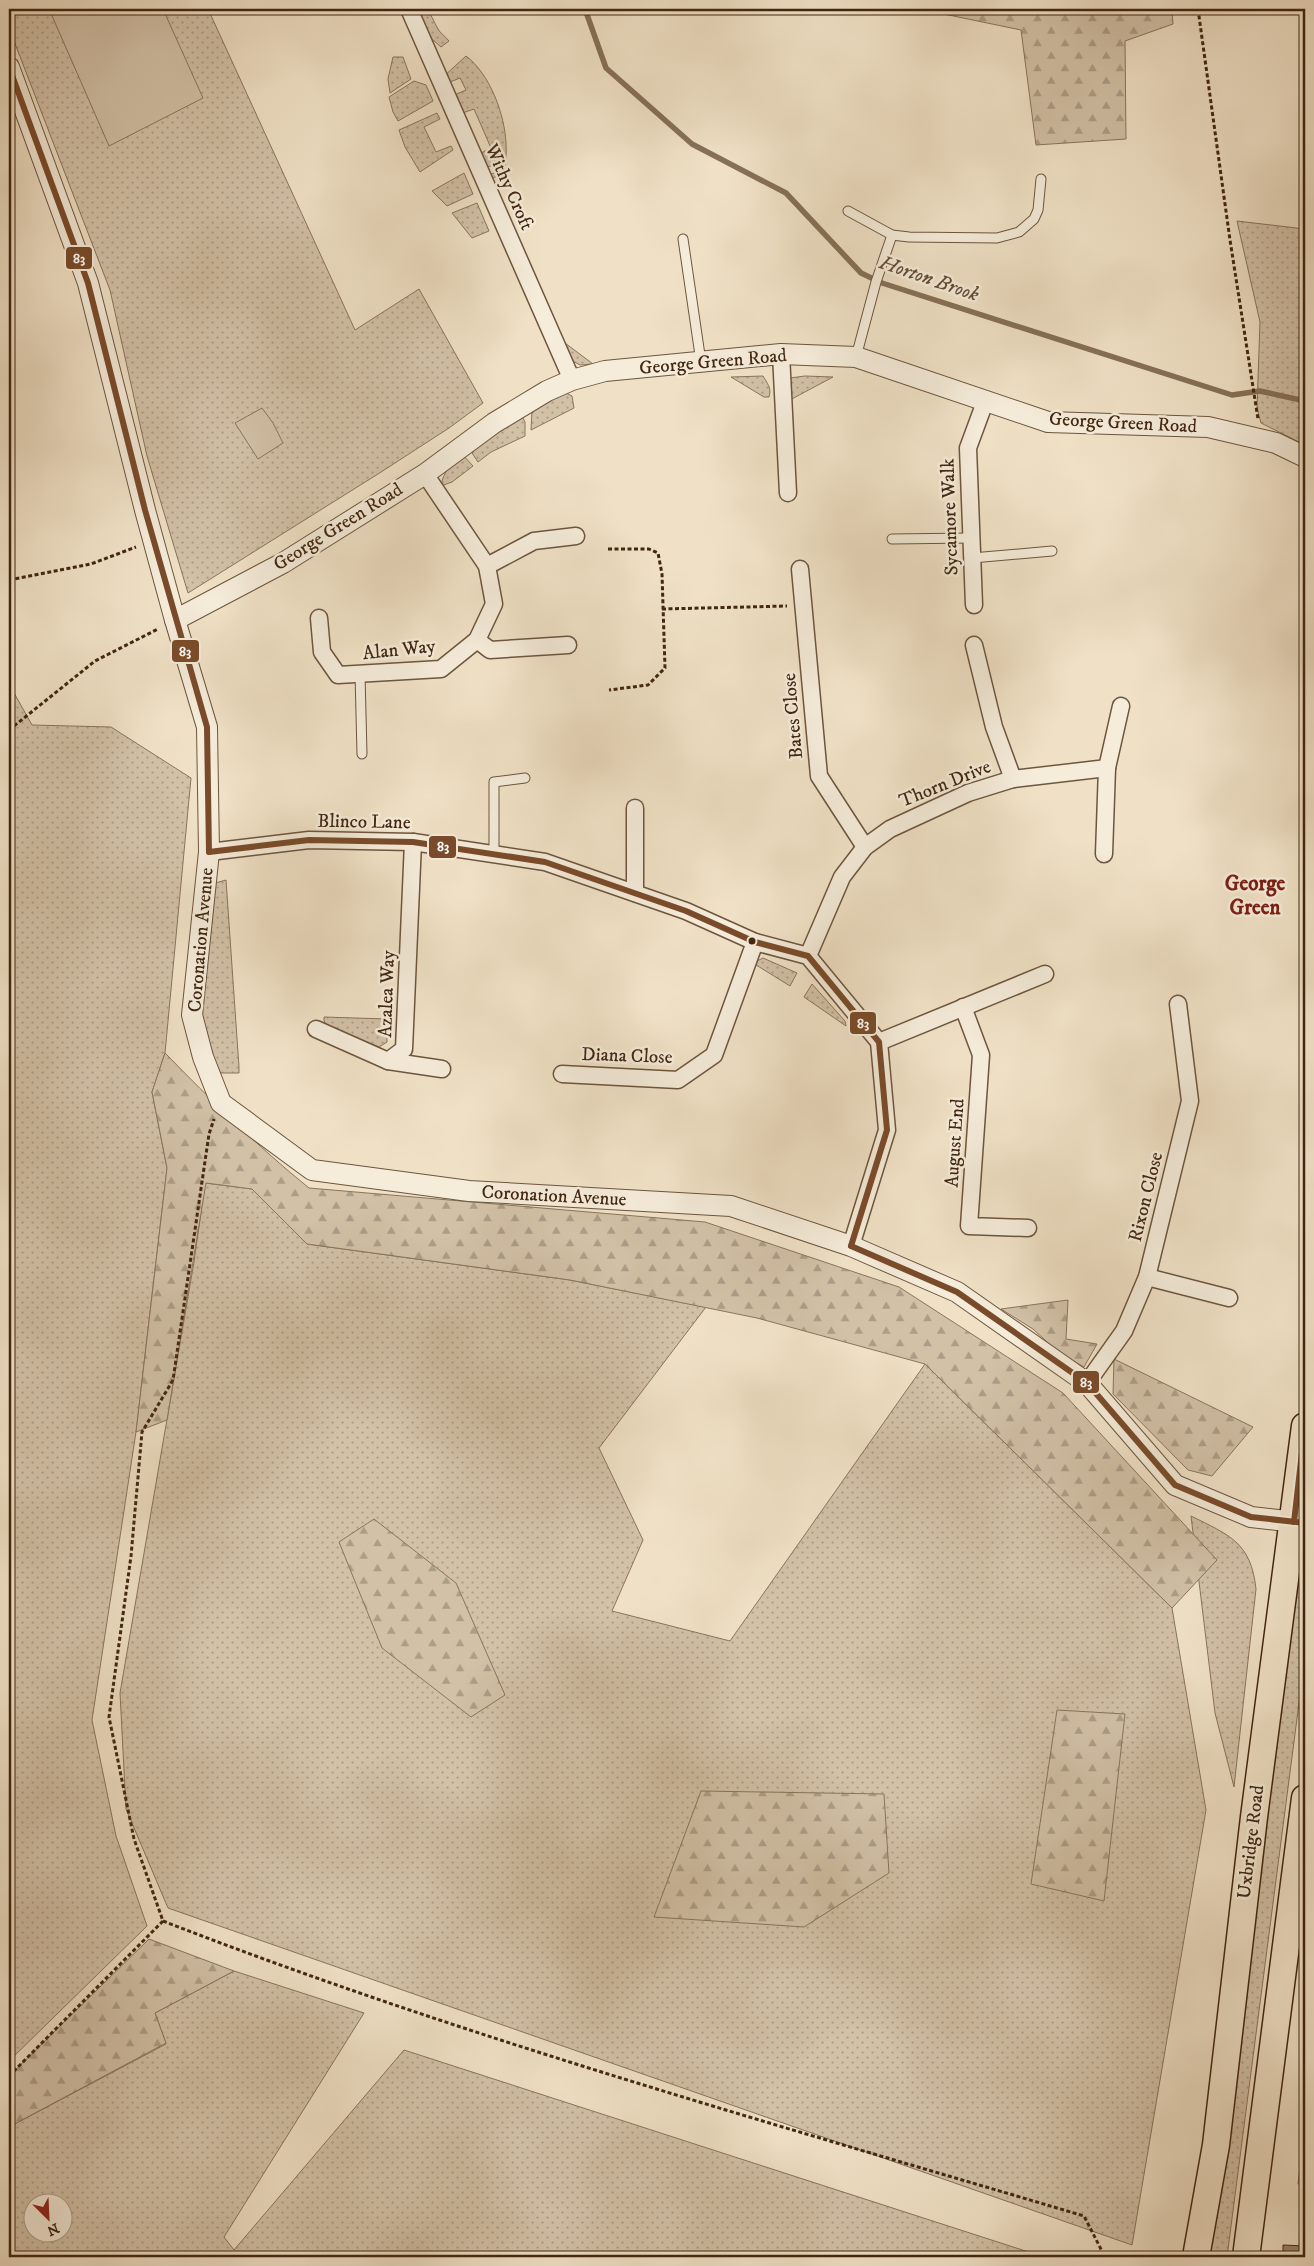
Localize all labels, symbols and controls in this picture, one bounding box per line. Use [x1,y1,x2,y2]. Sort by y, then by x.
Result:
street label: Withy Croft [479,139,538,234]
line badge: 83 [65,246,93,270]
text: 83 [73,250,85,268]
water label: Horton Brook [875,250,983,308]
street label: George Green Road [638,344,788,380]
street label: George Green Road [1048,408,1198,438]
street label: Sycamore Walk [936,458,964,576]
street label: George Green Road [269,478,407,576]
street label: Alan Way [361,635,438,665]
line badge: 83 [171,639,200,663]
text: 83 [179,643,191,661]
street label: Bates Close [778,672,808,760]
street label: Thorn Drive [896,755,994,813]
street label: Blinco Lane [317,810,411,834]
line badge: 83 [428,835,457,859]
text: 83 [437,838,449,856]
street label: Coronation Avenue [183,867,219,1013]
district label: George Green [1225,871,1285,921]
unlabelled marker [747,936,757,946]
street label: Azalea Way [374,949,400,1038]
line badge: 83 [849,1011,877,1035]
text: 83 [857,1015,869,1033]
street label: Diana Close [581,1043,673,1069]
street label: August End [940,1097,970,1188]
street label: Rixon Close [1124,1150,1168,1244]
street label: Coronation Avenue [481,1181,627,1211]
line badge: 83 [1072,1370,1100,1394]
text: 83 [1080,1374,1092,1392]
street label: Uxbridge Road [1233,1783,1269,1900]
north arrow [22,2194,72,2244]
text: N [44,2218,62,2240]

